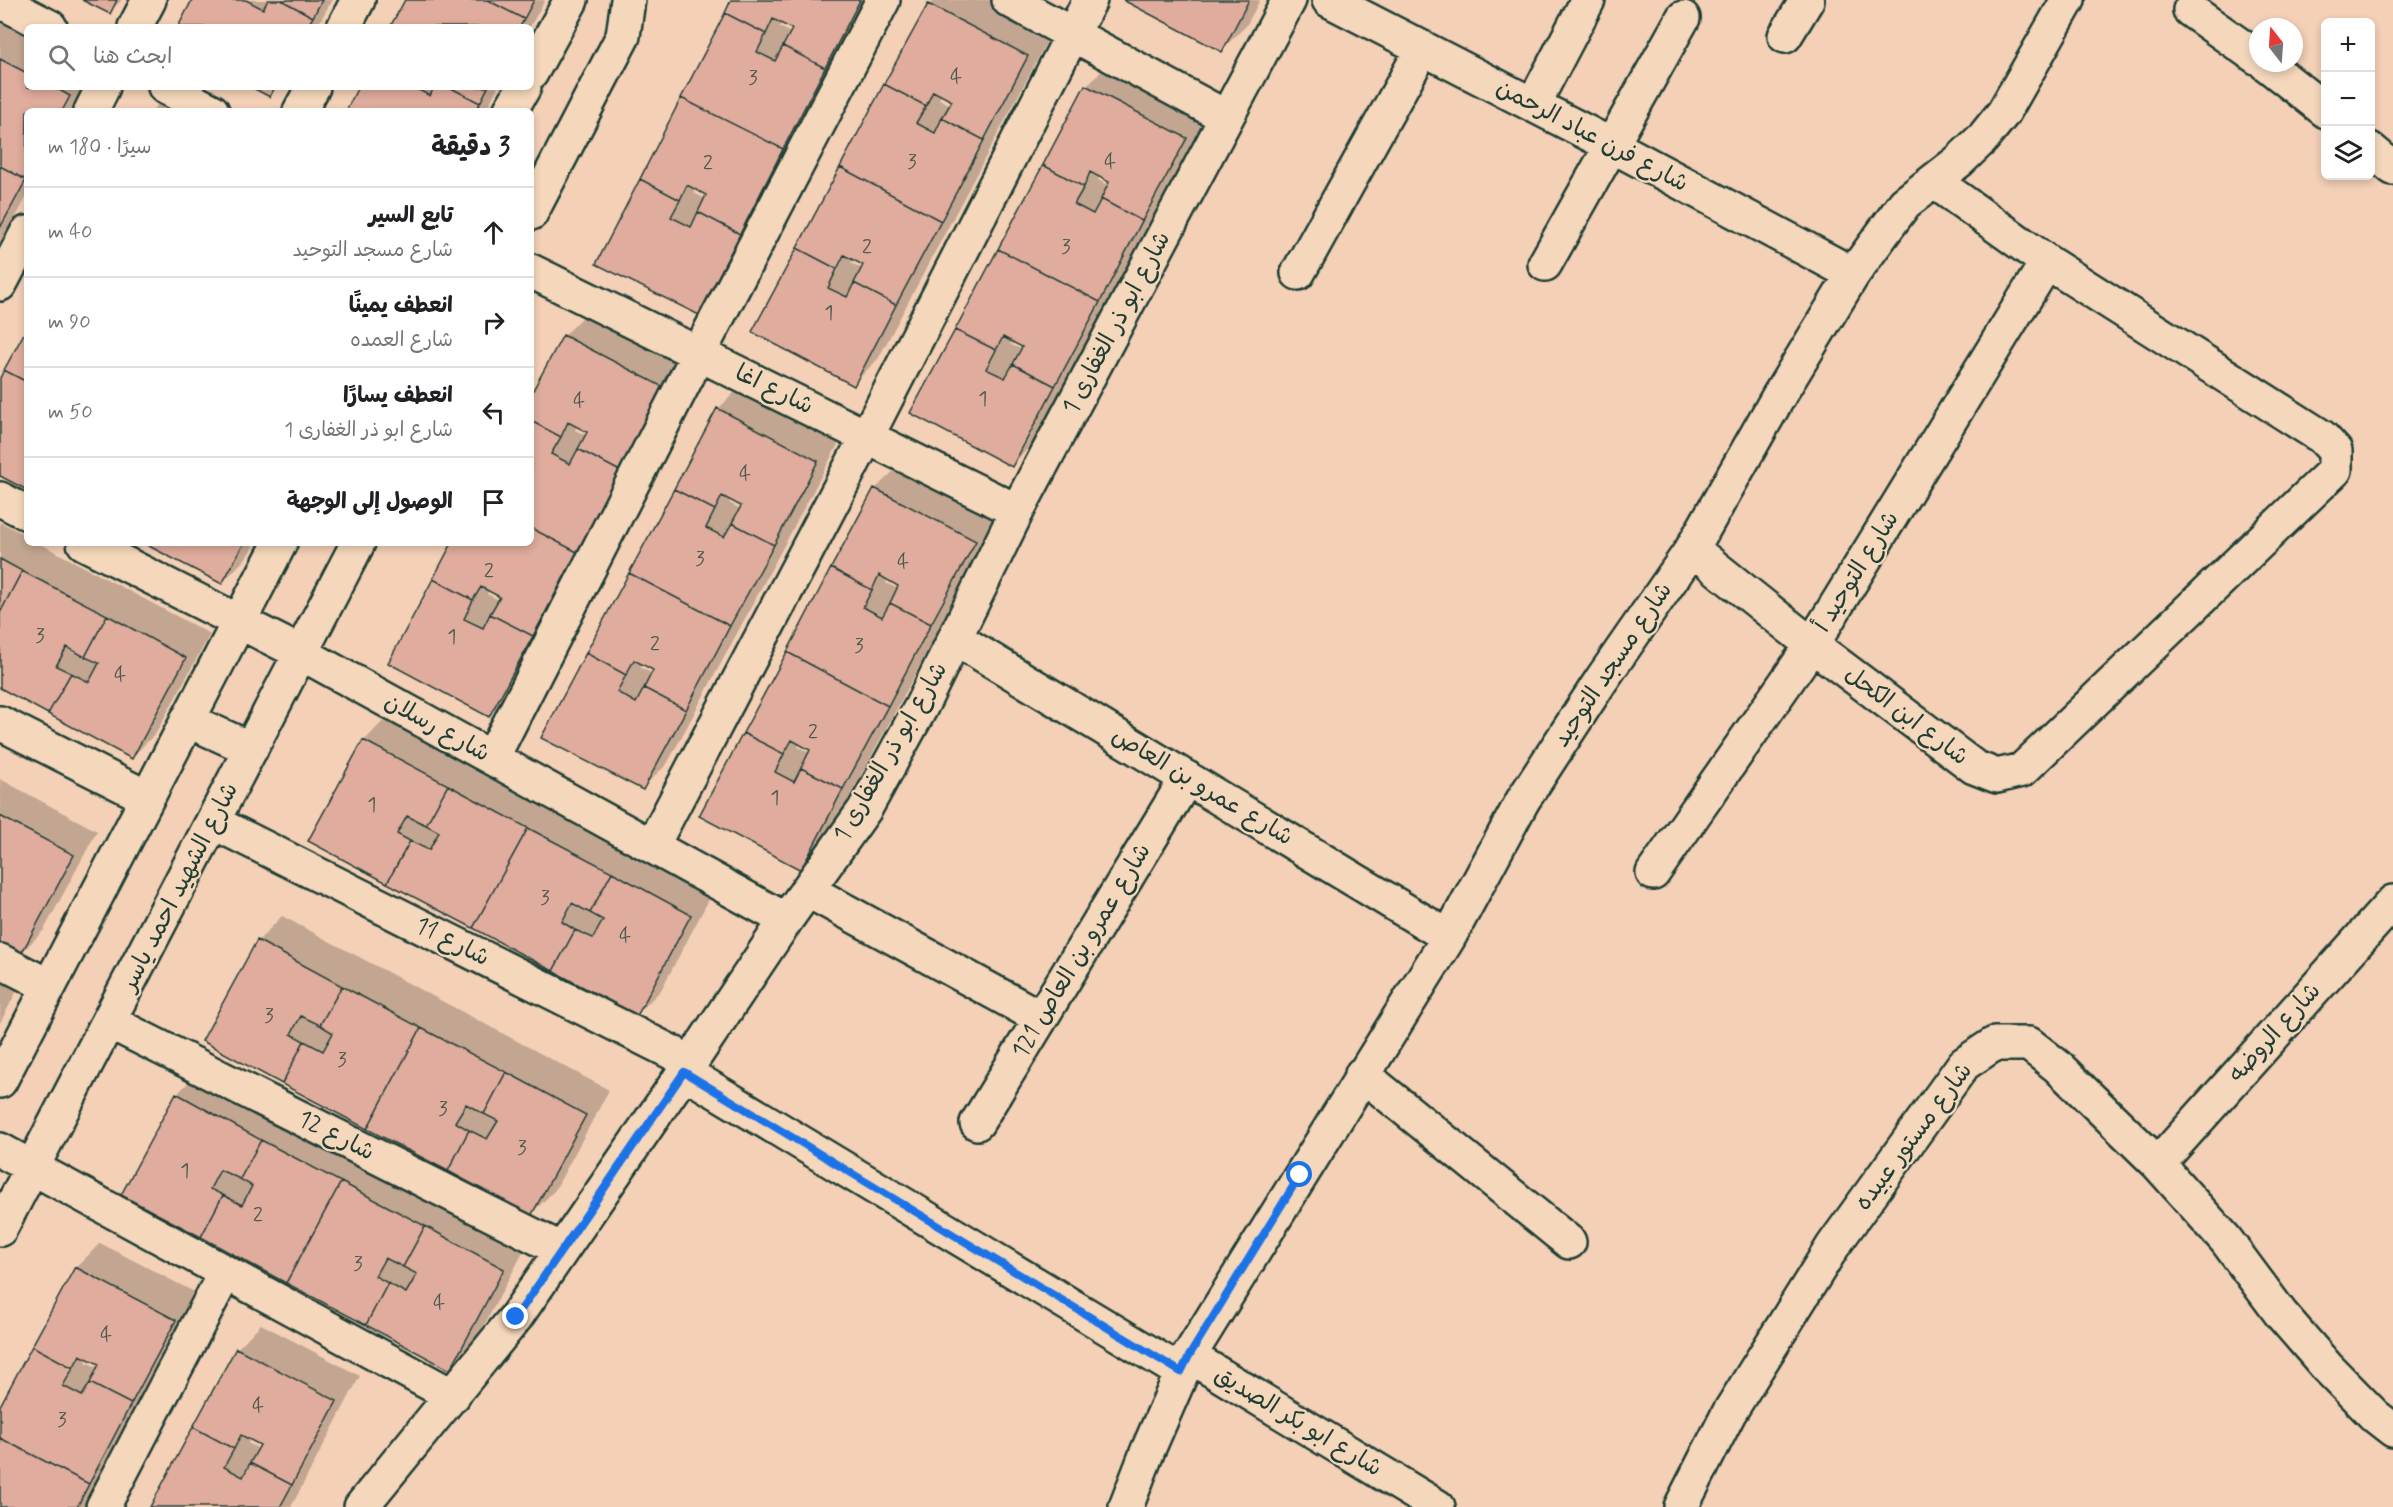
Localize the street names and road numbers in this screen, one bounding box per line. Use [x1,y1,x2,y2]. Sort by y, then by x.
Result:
street label: شارع فرن عباد الرحمن [1490,72,1694,200]
street label: شارع ابو ذر الغفارى 1 [1056,226,1178,420]
street label: شارع اغا [730,358,818,422]
street label: شارع التوحيد أ [1807,505,1906,638]
street label: شارع مسجد التوحيد [1546,576,1680,754]
street label: شارع ابو ذر الغفارى 1 [827,657,955,847]
street label: شارع ابن الكحل [1838,659,1974,773]
street label: شارع رسلان [379,686,495,770]
street label: شارع عمرو بن العاص [1106,721,1298,853]
street label: شارع الشهيد احمد ياسر [113,777,246,998]
street label: شارع عمرو بن العاص 121 [1005,838,1159,1064]
street label: شارع 11 [410,910,494,974]
street label: شارع الروضه [2222,977,2328,1089]
street label: شارع مستور عبيده [1848,1057,1980,1217]
street label: شارع 12 [293,1104,379,1168]
street label: شارع ابو بكر الصديق [1208,1360,1388,1484]

